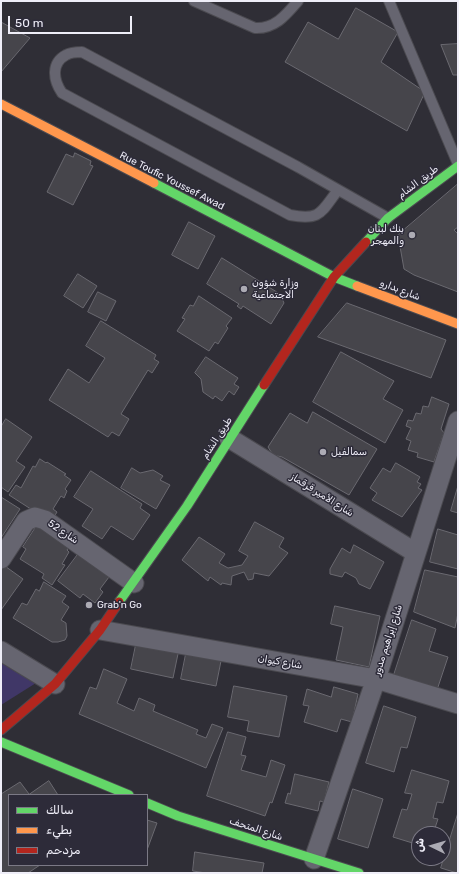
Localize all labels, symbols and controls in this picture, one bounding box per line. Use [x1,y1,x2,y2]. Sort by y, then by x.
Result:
scale bar [10,8,134,34]
text: 50 m [15,16,43,30]
street label: Rue Toufic Youssef Awad [118,149,226,213]
street label: طريق الشام [395,163,441,201]
place label: بنك لبنان والمهجر [368,223,404,246]
marker: بنك لبنان والمهجر [407,230,417,240]
place label: وزارة شؤون الاجتماعية [252,277,299,300]
street label: شارع بدارو [378,277,422,303]
marker: وزارة شؤون الاجتماعية [239,284,249,294]
street label: طريق الشام [199,415,235,461]
place label: سمالفيل [331,446,367,458]
marker: سمالفيل [318,447,328,457]
street label: شارع الأمير قرقماز [288,471,356,519]
street label: شارع 52 [45,517,81,547]
place label: Grab'n Go [97,599,142,611]
marker: Grab'n Go [84,600,94,610]
street label: شارع إبراهيم مدور [371,603,405,677]
street label: شارع كيوان [257,652,303,672]
legend [8,794,148,866]
text: سالك [46,803,74,817]
street label: شارع المتحف [228,815,284,843]
text: بطيء [46,823,72,837]
north arrow [411,826,451,866]
text: ش [412,837,427,853]
text: مزدحم [46,843,80,857]

